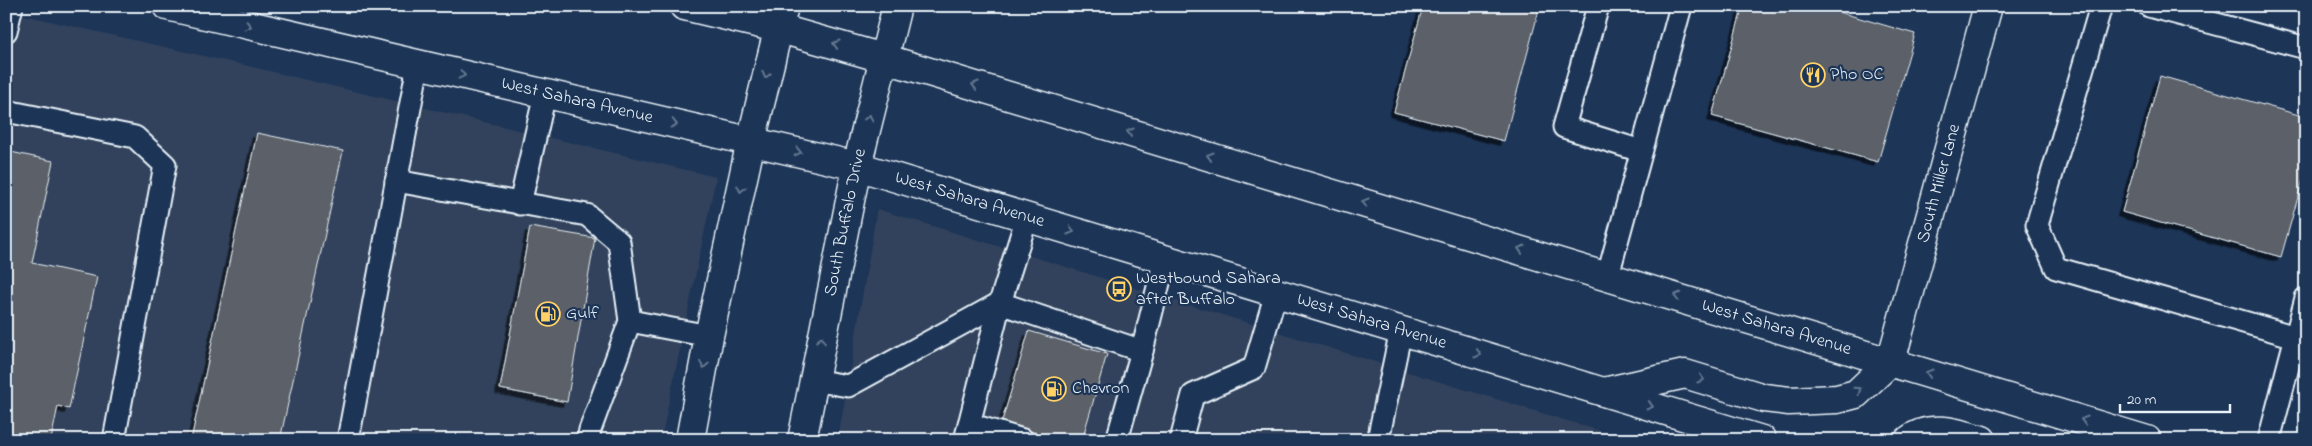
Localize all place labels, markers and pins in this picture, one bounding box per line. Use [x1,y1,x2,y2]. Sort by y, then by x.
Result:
restaurant icon: Pho OC [1800,62,1826,88]
place label: Pho OC [1830,62,1884,88]
place label: Westbound Sahara after Buffalo [1136,266,1281,313]
bus stop icon: Westbound Sahara after Buffalo [1106,276,1132,302]
fuel station icon: Gulf [535,301,561,327]
place label: Gulf [566,301,600,327]
fuel station icon: Chevron [1041,376,1067,402]
place label: Chevron [1072,376,1129,402]

